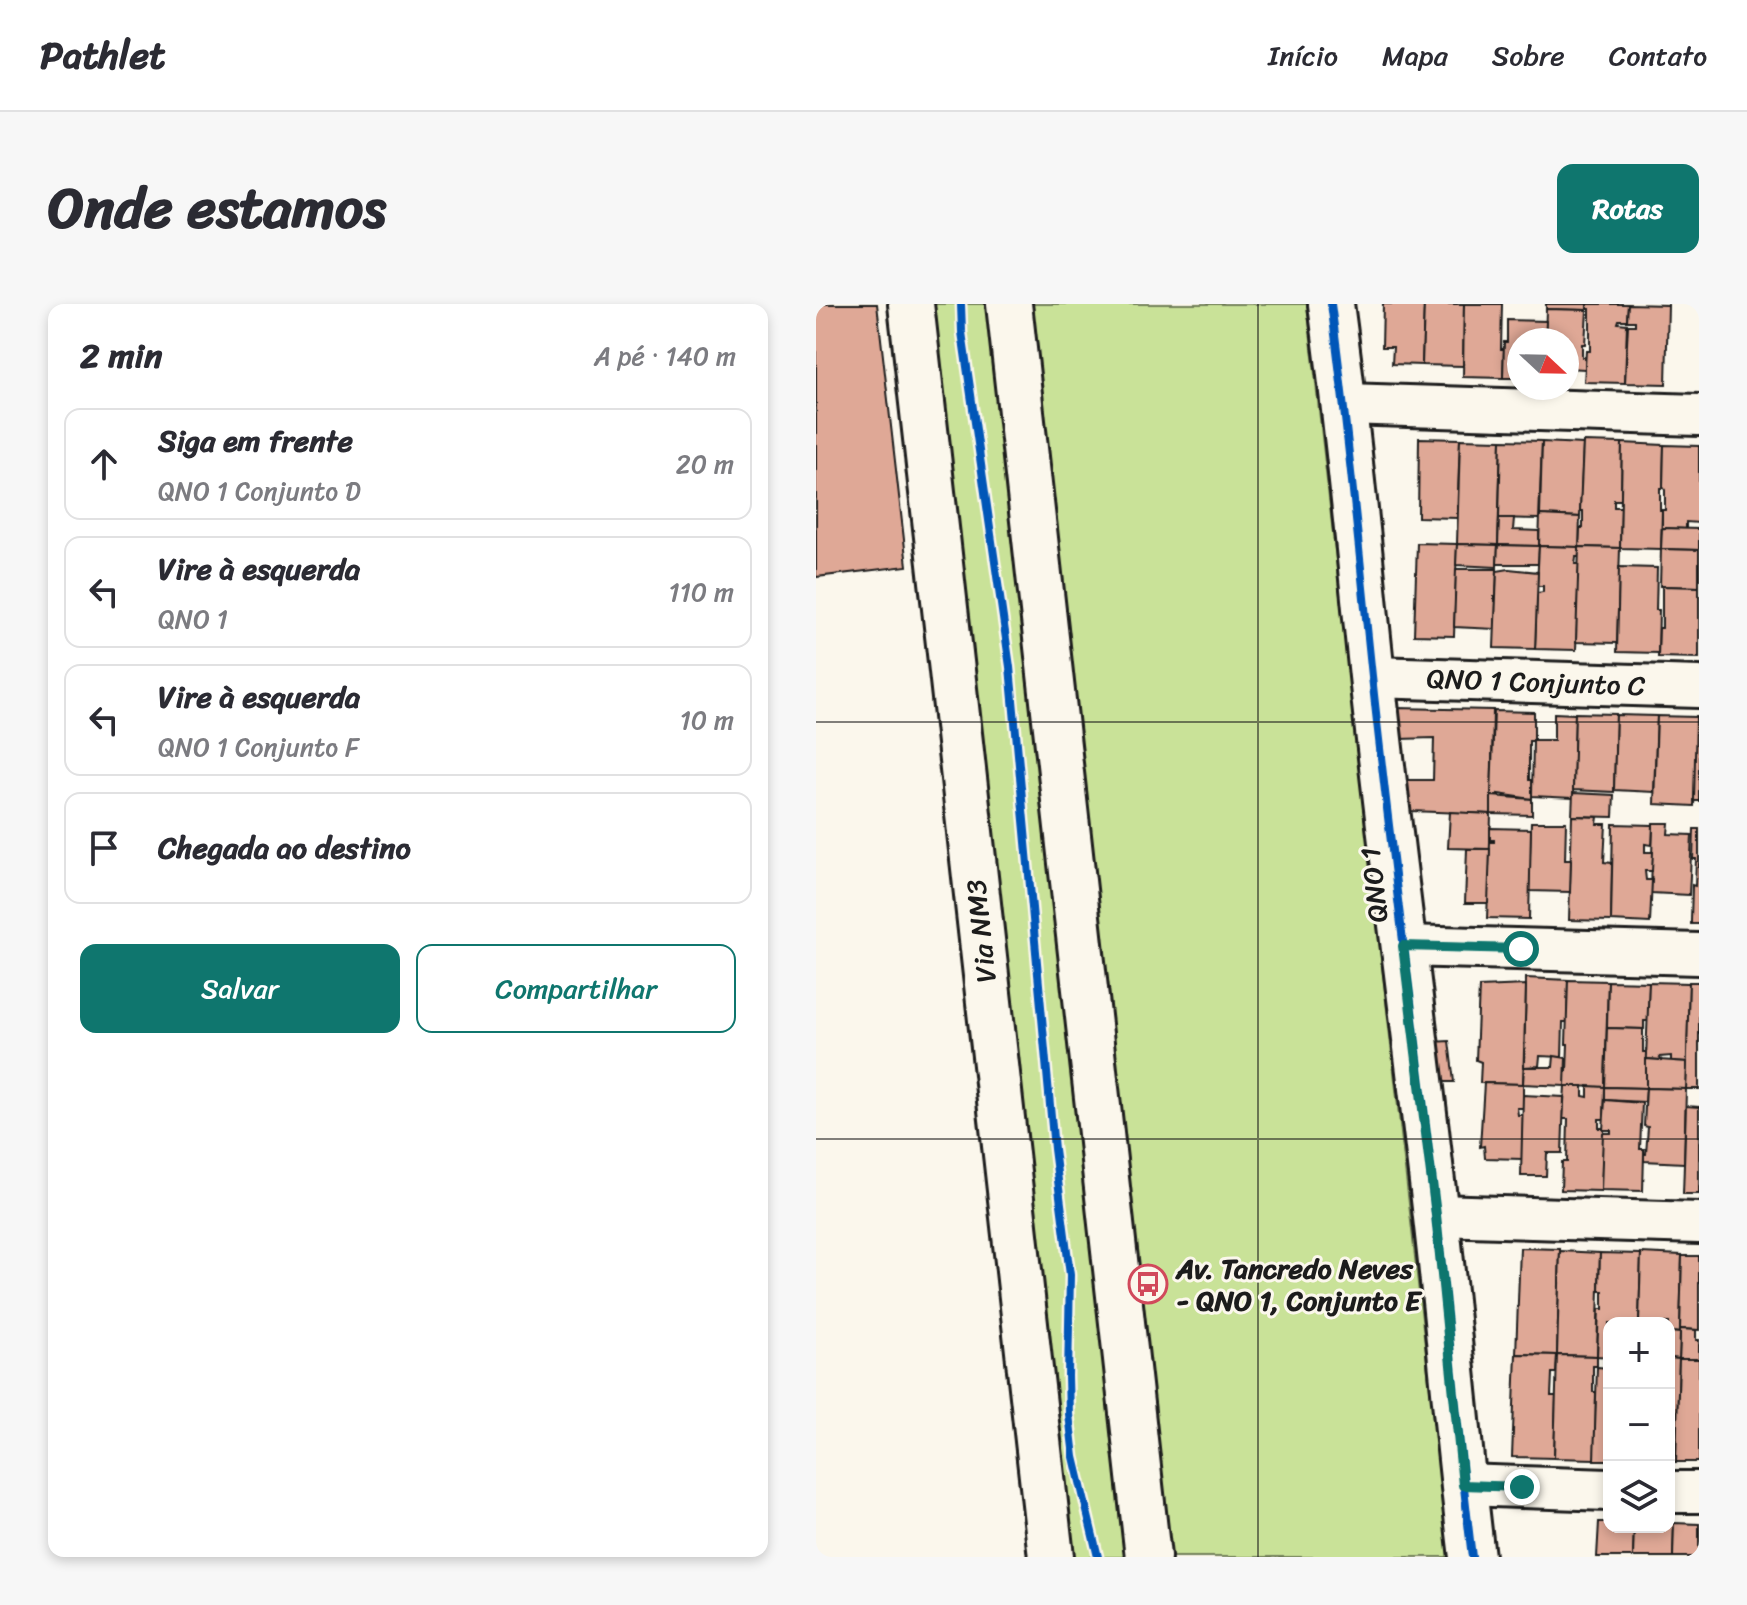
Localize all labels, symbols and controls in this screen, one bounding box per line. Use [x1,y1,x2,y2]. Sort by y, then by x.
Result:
text: Pathlet [40,22,166,89]
text: Início [1268,31,1338,80]
text: Mapa [1382,31,1448,80]
text: Sobre [1492,31,1565,80]
text: Contato [1609,31,1707,80]
text: Onde estamos [48,159,386,258]
button: Rotas [1557,164,1699,253]
text: 2 min [80,326,162,386]
north arrow [1507,328,1579,400]
text: A pé · 140 m [594,333,736,379]
text: Siga em frente [158,414,353,468]
text: 20 m [676,441,734,487]
icon: ahead [82,442,126,486]
text: QNO 1 Conjunto D [158,468,360,514]
text: Vire à esquerda [158,542,360,596]
text: 110 m [669,569,734,615]
icon: left [82,570,126,614]
text: QNO 1 [158,596,228,642]
street label: QNO 1 Conjunto C [1426,654,1647,710]
text: Vire à esquerda [158,670,360,724]
text: 10 m [680,697,734,743]
icon: left [82,698,126,742]
text: QNO 1 Conjunto F [158,724,359,770]
text: Chegada ao destino [158,821,411,875]
icon: arrive [82,826,126,870]
street label: QNO 1 [1346,845,1402,925]
street label: Via NM3 [951,877,1011,985]
route start [1503,931,1539,967]
button: Salvar [80,944,400,1033]
button: Compartilhar [416,944,736,1033]
place label: Av. Tancredo Neves - QNO 1, Conjunto E [1175,1244,1423,1325]
bus stop icon: Av. Tancredo Neves - QNO 1, Conjunto E [1127,1263,1169,1305]
map controls [1603,1317,1675,1533]
button: + [1603,1317,1675,1389]
button: − [1603,1389,1675,1461]
button: layers [1603,1461,1675,1533]
route end [1504,1469,1540,1505]

